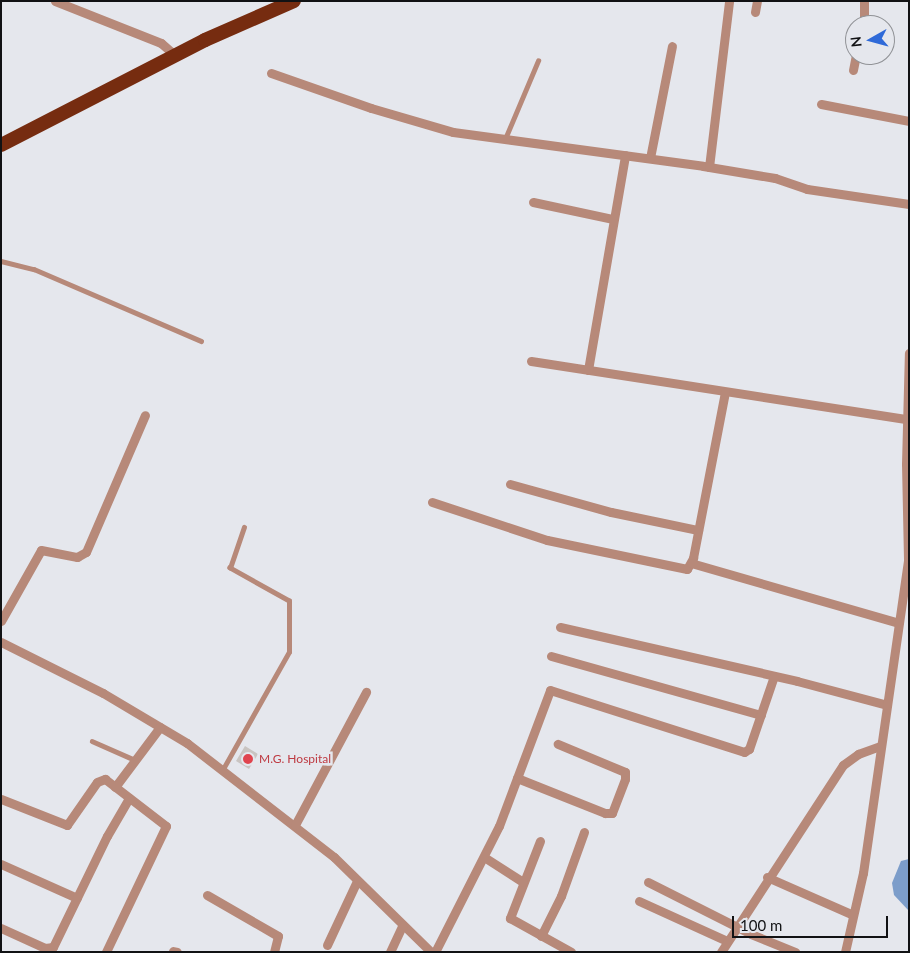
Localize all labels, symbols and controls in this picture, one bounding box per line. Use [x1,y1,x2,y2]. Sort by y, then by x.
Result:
north arrow [845,15,895,65]
text: N [847,35,865,48]
marker: M.G. Hospital [241,752,255,766]
place label: M.G. Hospital [259,752,331,766]
scale bar [735,906,891,938]
text: 100 m [740,916,782,934]

